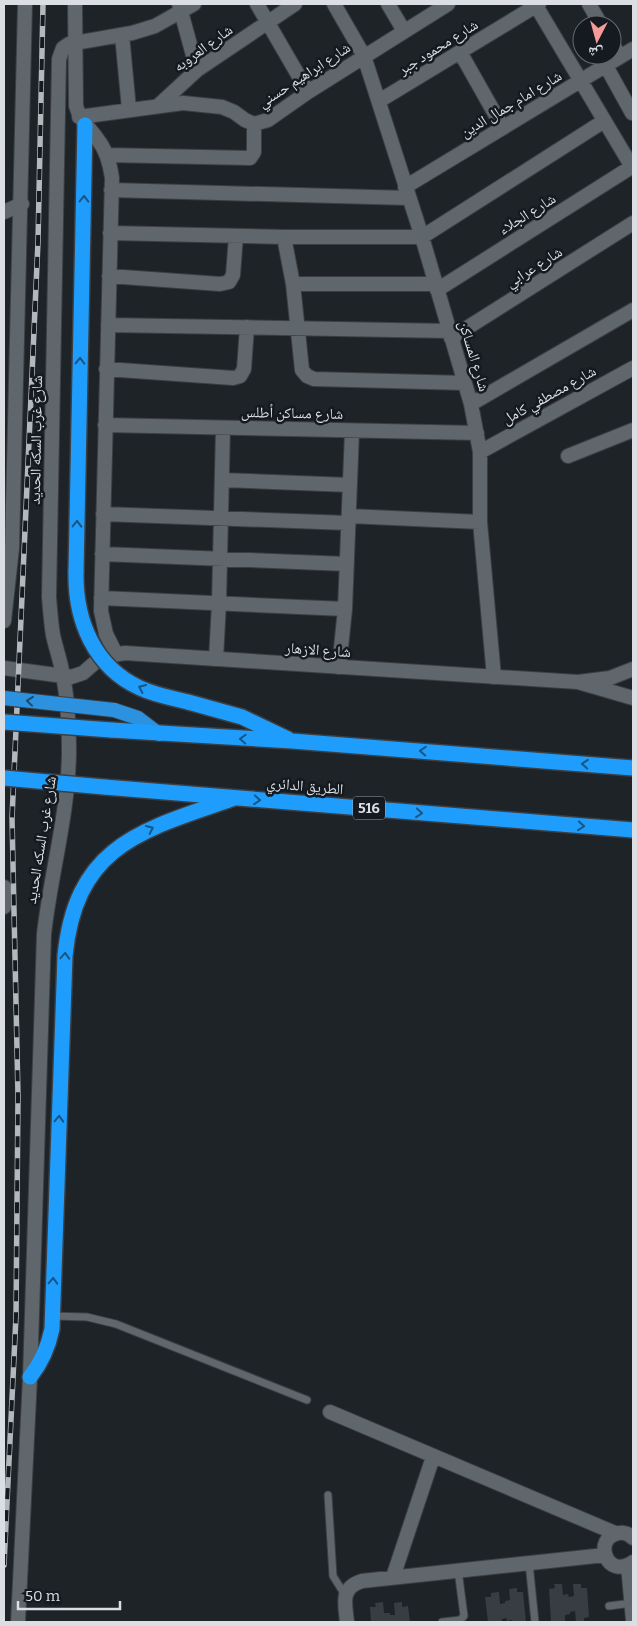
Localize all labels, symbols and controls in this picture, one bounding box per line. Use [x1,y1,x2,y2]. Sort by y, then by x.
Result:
street label: شارع محمود جبر [394,15,482,80]
north arrow [572,15,622,65]
street label: شارع العروبه [170,21,237,76]
street label: شارع ابراهيم حسني [254,38,355,114]
text: ش [587,43,604,62]
street label: شارع امام جمال الدين [457,67,566,142]
street label: شارع الجلاء [495,189,560,239]
one-way arrow [78,194,89,202]
street label: شارع عرابي [502,243,567,294]
street label: شارع المساكن [454,318,493,394]
one-way arrow [75,357,85,364]
street label: شارع مصطفي كامل [499,362,600,431]
street label: شارع غرب السكه الحديد [26,375,47,505]
street label: شارع مساكن أطلس [241,403,344,424]
one-way arrow [72,519,82,527]
street label: شارع الازهار [283,639,352,662]
one-way arrow [138,684,147,694]
one-way arrow [26,696,34,707]
one-way arrow [239,733,247,744]
one-way arrow [418,746,426,757]
one-way arrow [580,759,588,770]
street label: الطريق الدائري [266,774,344,801]
street label: شارع غرب السكه الحديد [22,775,61,905]
one-way arrow [254,794,262,805]
road number: 516 [353,796,385,820]
one-way arrow [416,807,424,818]
one-way arrow [577,820,585,831]
one-way arrow [145,824,154,835]
one-way arrow [60,952,71,960]
one-way arrow [54,1115,64,1122]
one-way arrow [48,1277,59,1285]
scale bar [18,1578,120,1610]
text: 50 m [25,1587,61,1605]

